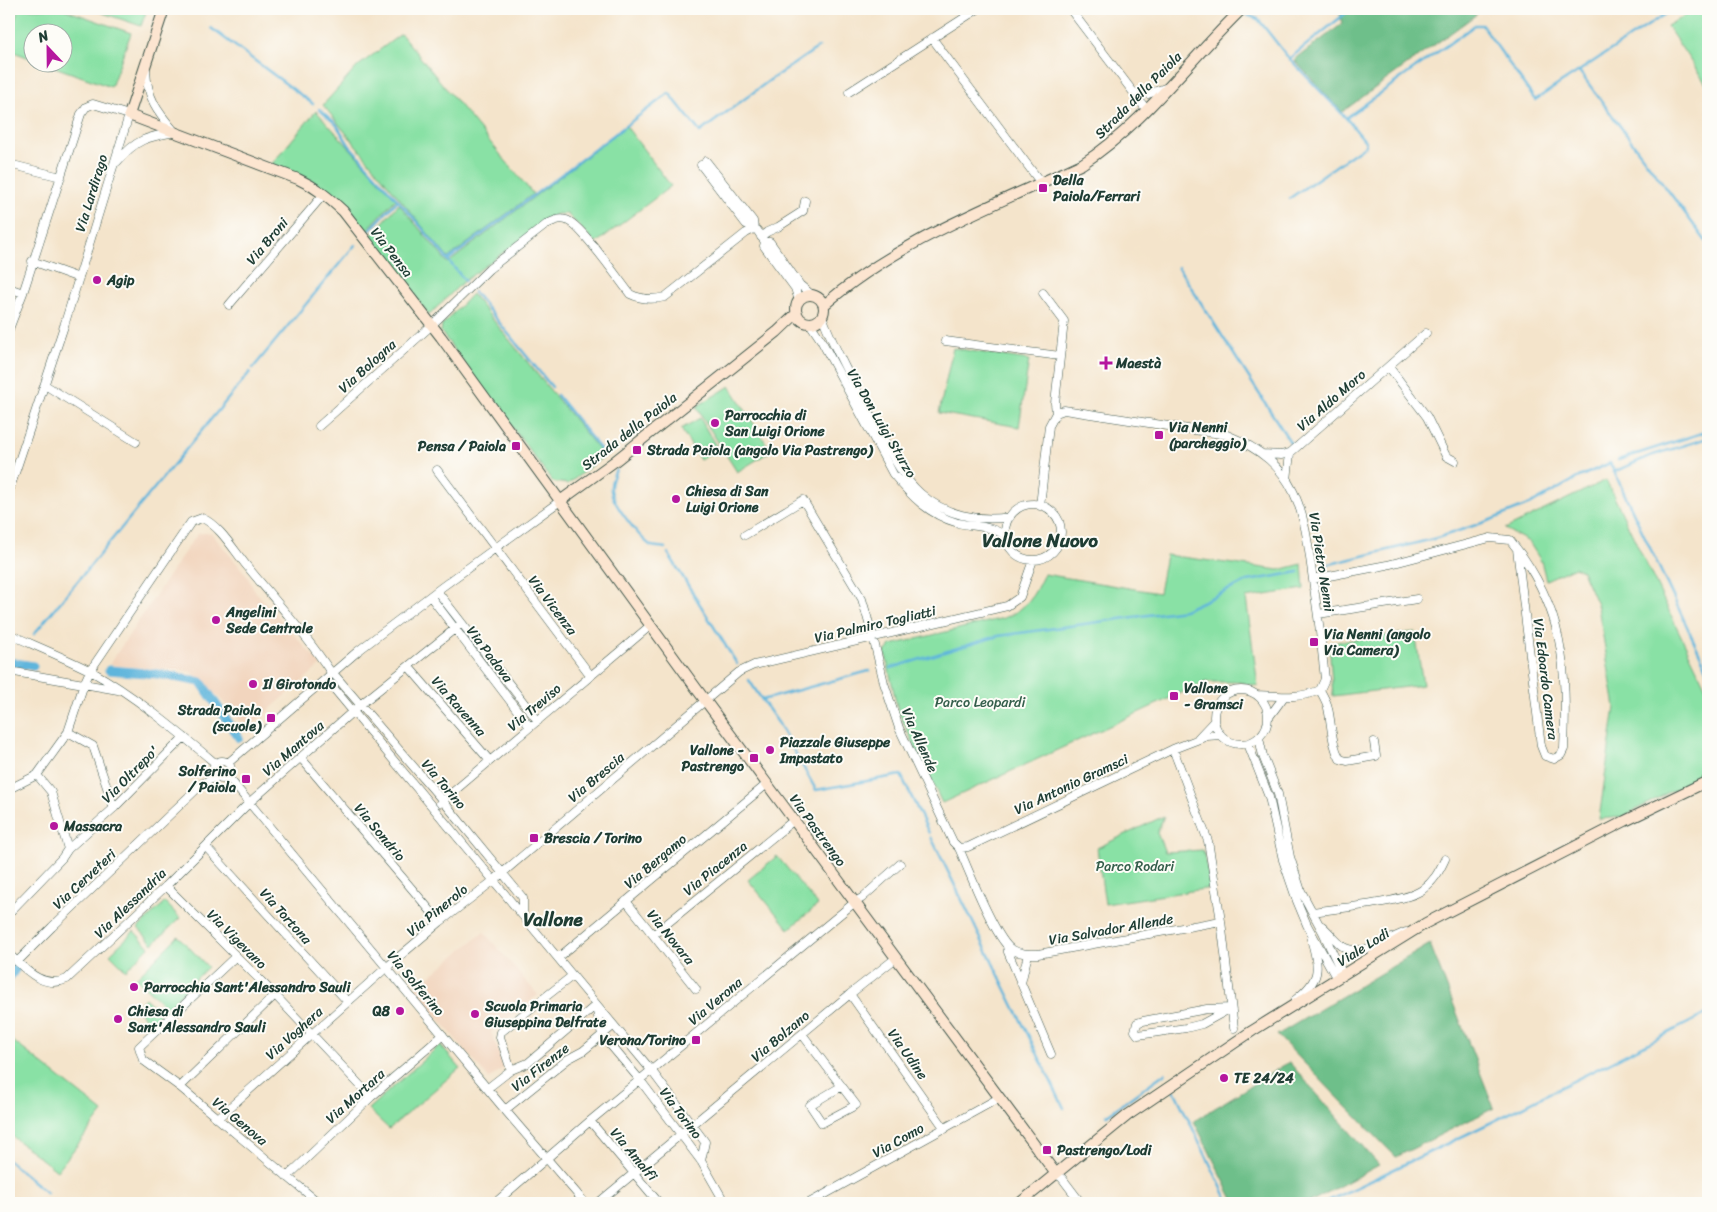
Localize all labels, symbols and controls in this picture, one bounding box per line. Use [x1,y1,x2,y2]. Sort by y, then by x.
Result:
north arrow [22,22,72,72]
text: N [33,23,53,50]
street label: Strada della Paiola [1088,45,1189,145]
street label: Via Lardirago [68,151,115,235]
place label: Della Paiola/Ferrari [1053,168,1141,209]
marker: Della Paiola/Ferrari [1037,182,1049,194]
street label: Via Broni [240,211,296,271]
street label: Via Pensa [364,221,420,283]
place label: Agip [106,268,135,293]
marker: Agip [91,274,103,286]
street label: Via Bologna [332,332,403,400]
place label: Maestà [1115,351,1161,376]
marker: Maestà [1100,357,1112,369]
street label: Via Aldo Moro [1291,363,1372,438]
street label: Via Don Luigi Sturzo [840,364,923,483]
street label: Strada della Paiola [576,385,683,477]
place label: Parrocchia di San Luigi Orione [724,403,826,444]
place label: Via Nenni (parcheggio) [1169,415,1247,456]
marker: Parrocchia di San Luigi Orione [709,417,721,429]
marker: Via Nenni (parcheggio) [1153,429,1165,441]
place label: Pensa / Paiola [418,434,506,459]
place label: Strada Paiola (angolo Via Pastrengo) [646,438,873,463]
marker: Pensa / Paiola [510,440,522,452]
marker: Strada Paiola (angolo Via Pastrengo) [631,444,643,456]
place label: Chiesa di San Luigi Orione [685,479,769,520]
marker: Chiesa di San Luigi Orione [670,493,682,505]
street label: Via Pietro Nenni [1301,511,1342,615]
district label: Vallone Nuovo [982,524,1098,557]
street label: Via Vicenza [521,570,584,642]
street label: Via Palmiro Togliatti [812,598,939,651]
place label: Angelini Sede Centrale [225,600,314,641]
marker: Angelini Sede Centrale [210,614,222,626]
street label: Via Edoardo Camera [1526,617,1565,742]
street label: Via Padova [460,620,520,689]
place label: Via Nenni (angolo Via Camera) [1324,622,1432,663]
marker: Via Nenni (angolo Via Camera) [1308,636,1320,648]
street label: Via Ravenna [425,670,493,743]
place label: Il Girotondo [262,672,337,697]
place label: Vallone - Gramsci [1184,676,1244,717]
street label: Via Treviso [501,677,567,738]
marker: Il Girotondo [247,678,259,690]
park label: Parco Leopardi [935,690,1027,715]
marker: Vallone - Gramsci [1168,690,1180,702]
place label: Strada Paiola (scuole) [177,698,262,739]
street label: Via Allende [894,704,945,777]
marker: Strada Paiola (scuole) [265,712,277,724]
street label: Via Mantova [256,713,331,783]
place label: Piazzale Giuseppe Impastato [779,730,891,771]
place label: Vallone - Pastrengo [681,738,744,779]
street label: Via Oltrepo' [95,739,165,809]
marker: Piazzale Giuseppe Impastato [764,744,776,756]
street label: Via Brescia [562,745,631,809]
street label: Via Antonio Gramsci [1010,747,1134,822]
marker: Vallone - Pastrengo [748,752,760,764]
street label: Via Torino [415,753,473,815]
place label: Solferino / Paiola [178,759,237,800]
marker: Solferino / Paiola [240,773,252,785]
street label: Via Pastrengo [782,788,853,872]
street label: Via Sondrio [347,797,412,867]
place label: Massacra [63,814,123,839]
marker: Massacra [48,820,60,832]
place label: Brescia / Torino [544,826,642,851]
street label: Via Bergamo [618,827,693,895]
marker: Brescia / Torino [528,832,540,844]
street label: Via Piacenza [677,834,753,902]
street label: Via Cerveteri [46,842,123,916]
park label: Parco Rodari [1096,854,1175,879]
street label: Via Alessandria [88,862,173,945]
street label: Via Pinerolo [401,878,474,943]
street label: Via Tortona [253,882,319,951]
street label: Via Vigevano [200,903,273,976]
district label: Vallone [523,903,584,936]
street label: Via Novara [640,904,702,972]
street label: Via Salvador Allende [1047,906,1175,953]
street label: Viale Lodi [1332,921,1396,974]
street label: Via Solferino [380,945,451,1022]
street label: Via Verona [682,970,749,1032]
place label: Parrocchia Sant'Alessandro Sauli [144,975,352,1000]
marker: Parrocchia Sant'Alessandro Sauli [128,981,140,993]
place label: Scuola Primaria Giuseppina Delfrate [484,994,607,1035]
place label: Chiesa di Sant'Alessandro Sauli [127,999,267,1040]
place label: Q8 [371,999,391,1024]
street label: Via Voghera [259,1000,330,1067]
street label: Via Bolzano [745,1004,816,1069]
marker: Q8 [394,1005,406,1017]
marker: Scuola Primaria Giuseppina Delfrate [469,1008,481,1020]
marker: Chiesa di Sant'Alessandro Sauli [112,1013,124,1025]
street label: Via Udine [881,1023,934,1085]
place label: Verona/Torino [600,1028,686,1053]
marker: Verona/Torino [690,1034,702,1046]
street label: Via Firenze [506,1036,575,1098]
street label: Via Mortara [320,1062,392,1130]
place label: TE 24/24 [1234,1066,1294,1091]
marker: TE 24/24 [1218,1072,1230,1084]
street label: Via Torino [652,1082,709,1145]
street label: Via Genova [206,1090,274,1153]
street label: Via Como [868,1116,929,1165]
street label: Via Amalfi [603,1122,664,1187]
place label: Pastrengo/Lodi [1057,1138,1152,1163]
marker: Pastrengo/Lodi [1041,1144,1053,1156]

